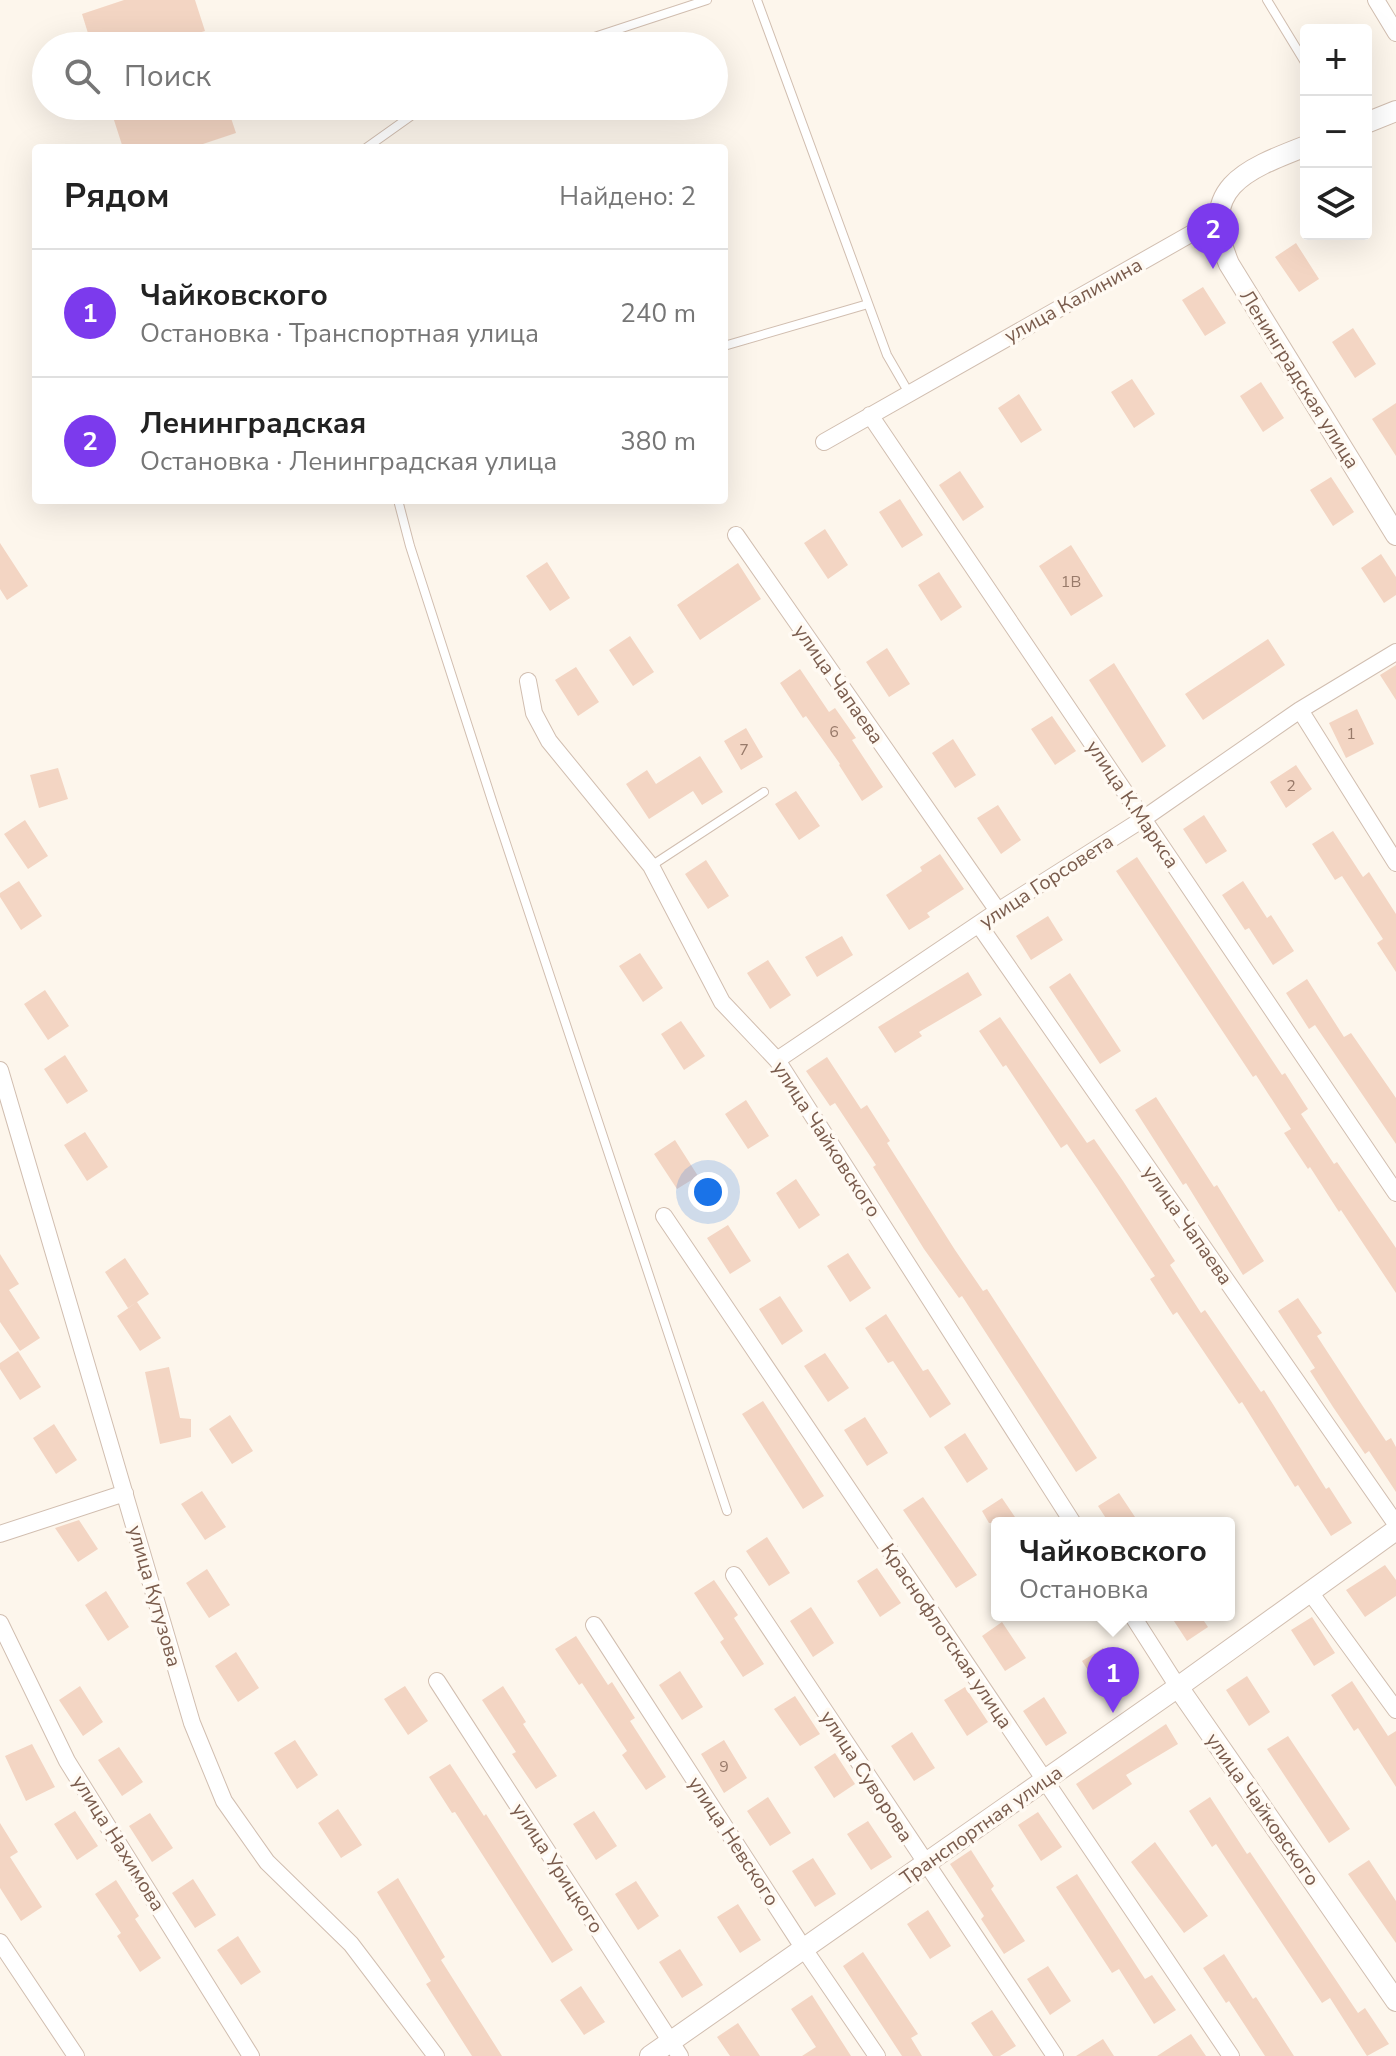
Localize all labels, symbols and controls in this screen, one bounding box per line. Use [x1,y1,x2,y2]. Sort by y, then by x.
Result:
map controls [1300,24,1372,240]
button: + [1300,24,1372,96]
search box [32,32,728,120]
icon: search [60,54,104,98]
text: Поиск [124,56,211,97]
button: − [1300,96,1372,168]
button: layers [1300,168,1372,240]
text: Рядом [64,173,170,219]
text: Найдено: 2 [559,179,696,214]
pin: 2 [1187,203,1239,269]
street label: улица Калинина [1000,251,1147,349]
text: Чайковского [140,275,328,316]
street label: Ленинградская улица [1233,285,1366,474]
text: 1 [82,296,98,331]
text: 240 m [620,296,696,331]
text: Остановка · Транспортная улица [140,316,539,351]
text: Ленинградская [140,403,366,444]
text: 2 [82,424,98,459]
text: 380 m [620,424,696,459]
text: Остановка · Ленинградская улица [140,444,557,479]
house number: 1В [1061,571,1081,593]
street label: улица Чапаева [787,619,890,749]
house number: 6 [829,721,839,743]
house number: 1 [1346,723,1356,745]
street label: улица К.Маркса [1080,735,1185,874]
house number: 7 [739,739,749,761]
house number: 2 [1286,775,1296,797]
street label: улица Горсовета [974,828,1119,935]
street label: улица Чайковского [766,1056,887,1223]
street label: улица Чапаева [1136,1160,1239,1290]
your location [688,1172,728,1212]
popup [991,1517,1235,1621]
street label: улица Кутузова [121,1522,188,1670]
text: Чайковского [1019,1531,1207,1572]
street label: Краснофлотская улица [874,1538,1019,1734]
text: Остановка [1019,1572,1149,1607]
pin: 1 [1087,1647,1139,1713]
street label: улица Суворова [814,1705,919,1847]
street label: улица Чайковского [1200,1727,1326,1891]
house number: 9 [719,1756,729,1778]
street label: Транспортная улица [895,1759,1068,1892]
street label: улица Нахимова [66,1770,171,1916]
street label: улица Невского [682,1771,786,1911]
street label: улица Урицкого [505,1798,610,1939]

